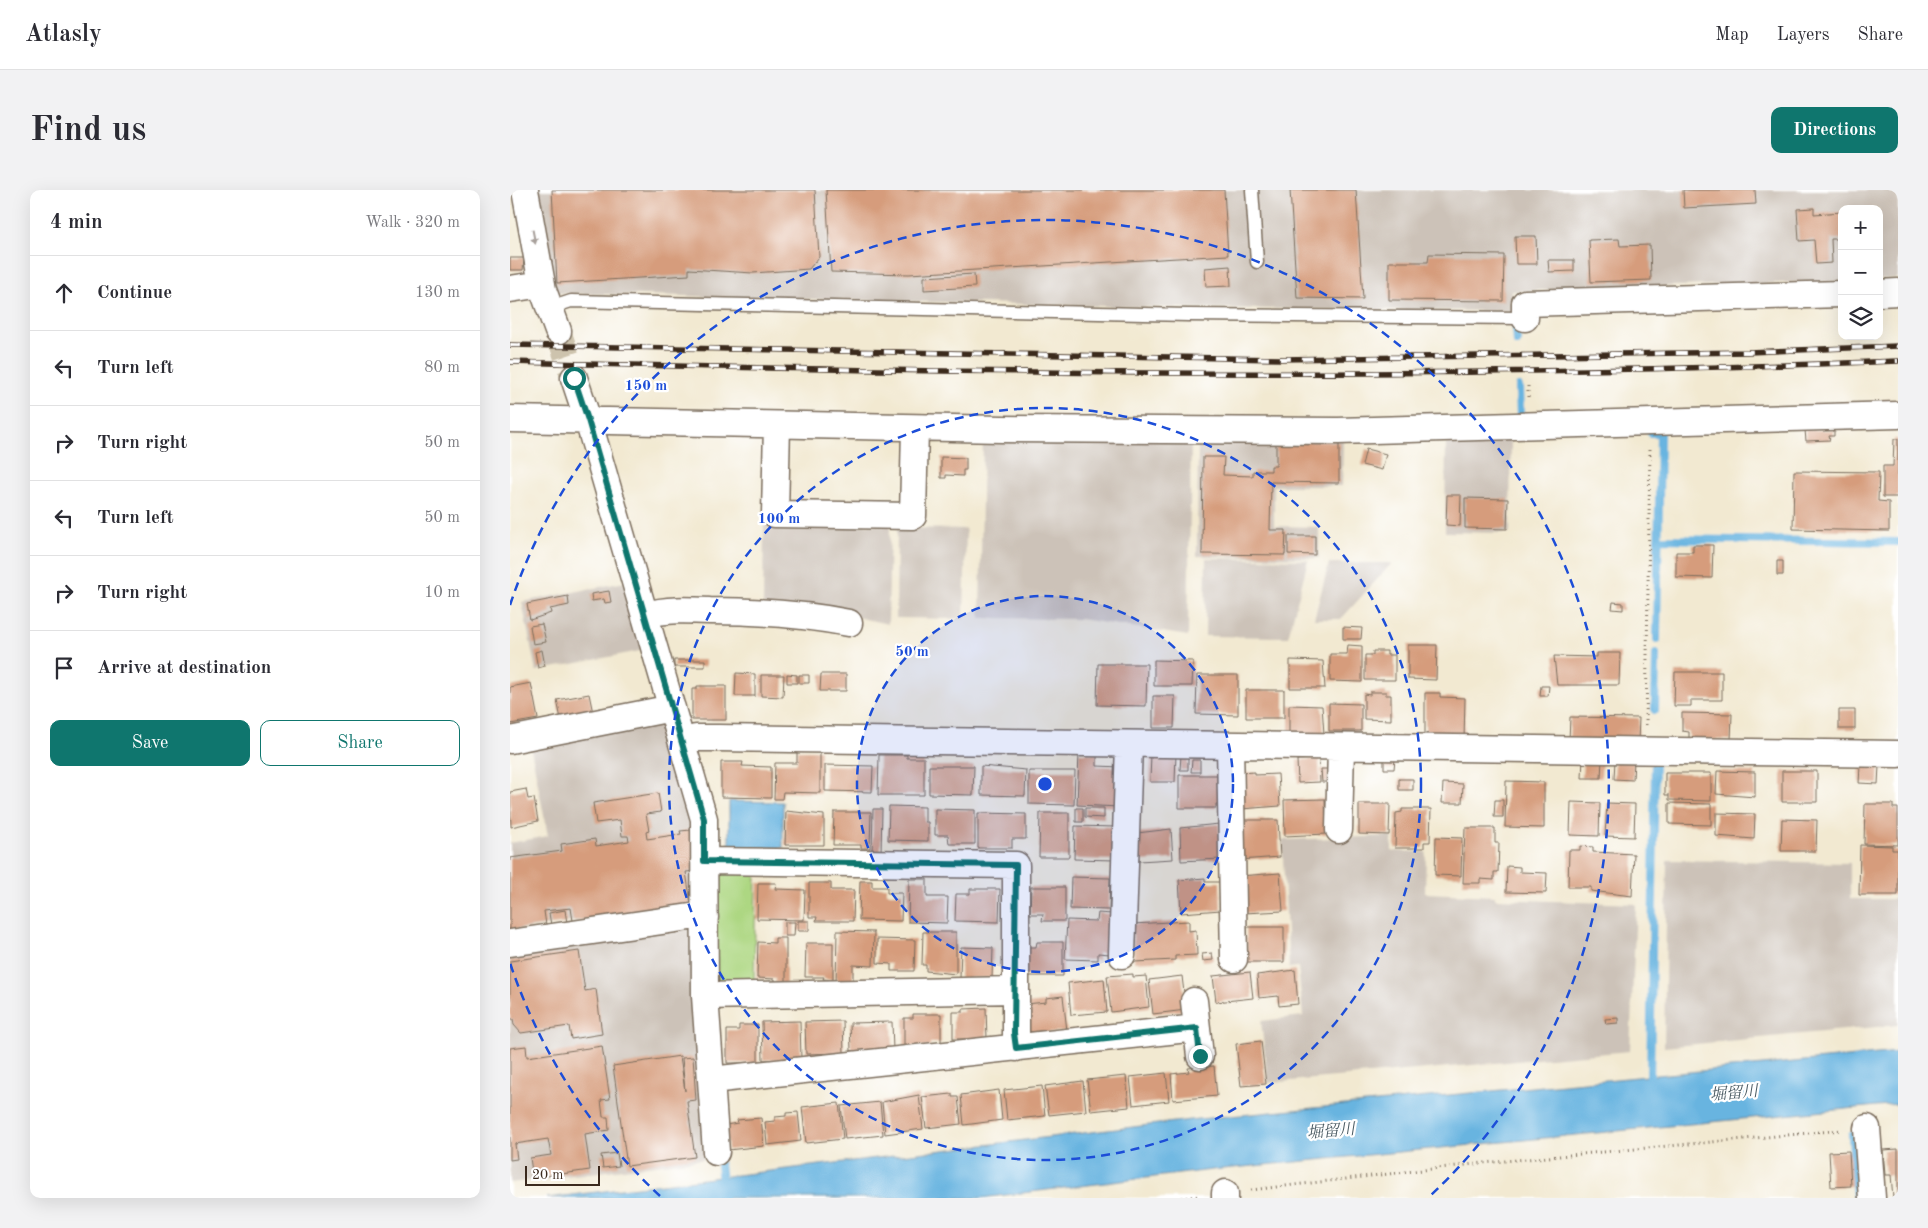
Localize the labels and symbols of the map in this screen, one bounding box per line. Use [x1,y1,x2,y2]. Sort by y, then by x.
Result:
one-way arrow [530,229,538,245]
route start [563,367,586,390]
text: 150 m [625,379,667,394]
text: 100 m [758,512,800,527]
text: 50 m [895,645,929,660]
centre of rings [1036,775,1054,793]
route end [1189,1045,1212,1068]
water label: 堀留川 [1709,1082,1761,1104]
water label: 堀留川 [1306,1120,1358,1142]
scale bar [525,1163,600,1186]

